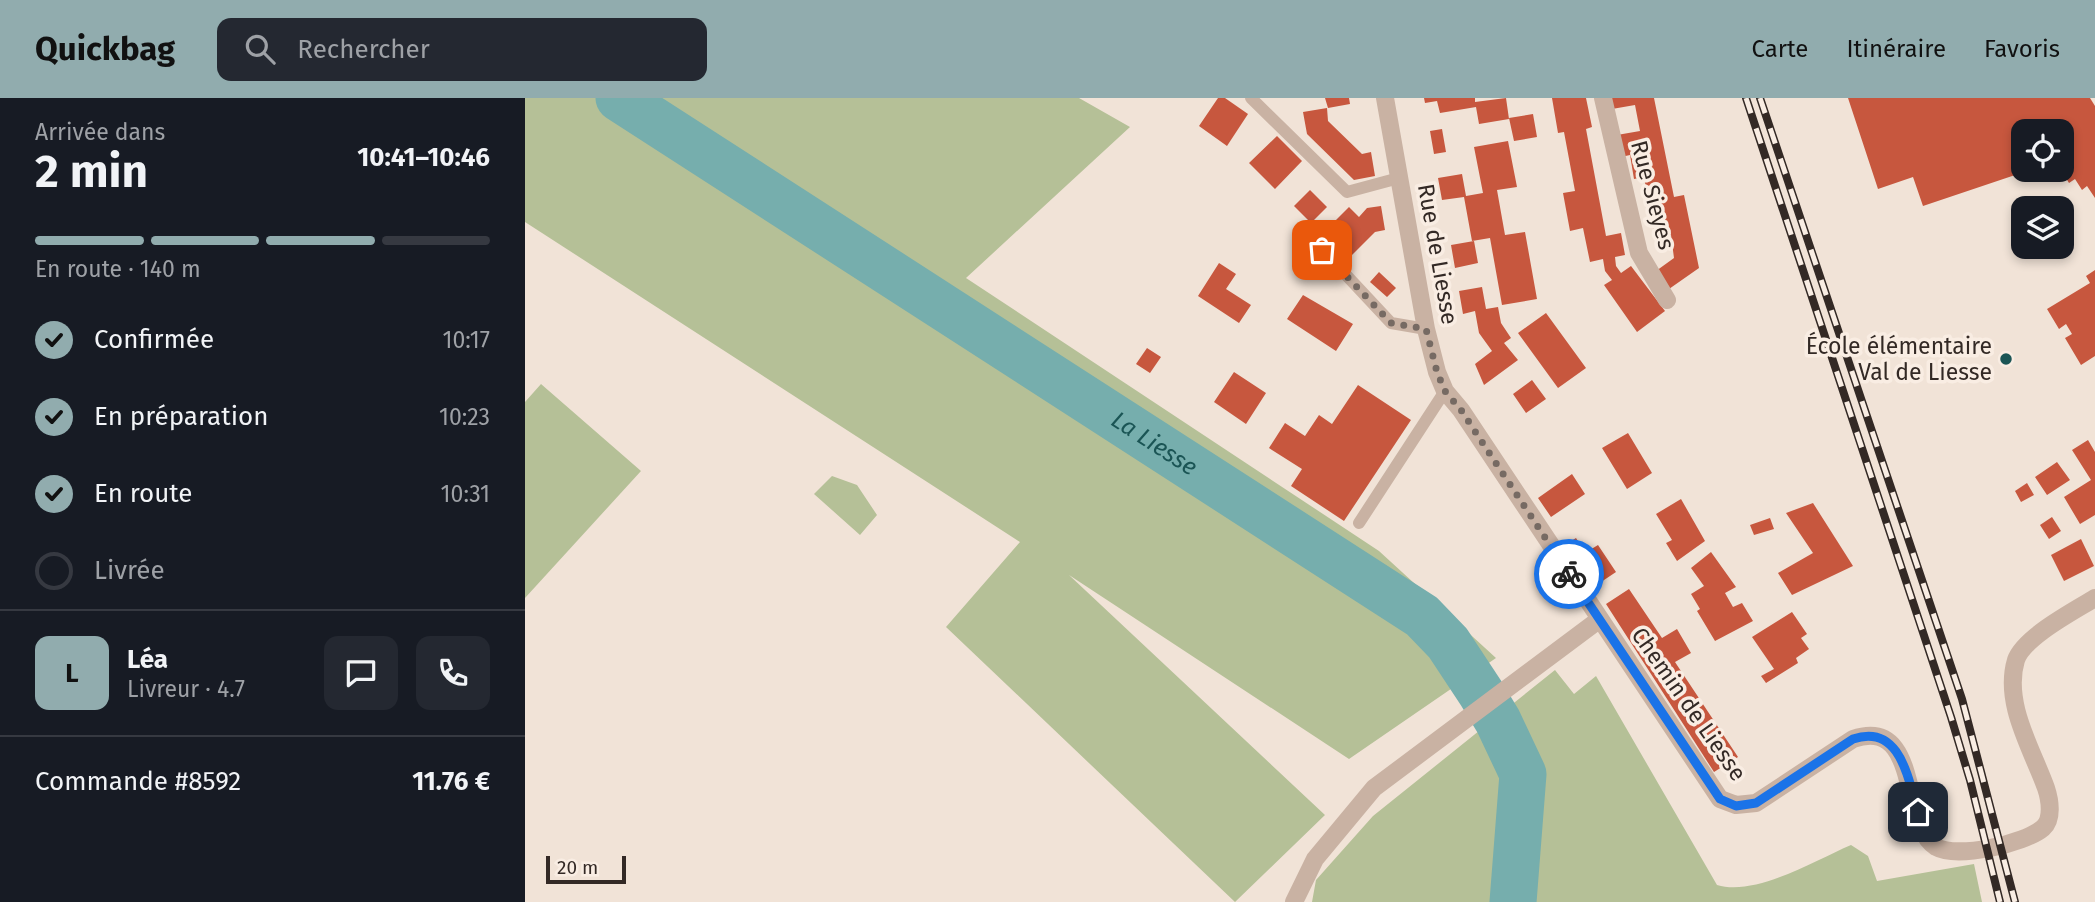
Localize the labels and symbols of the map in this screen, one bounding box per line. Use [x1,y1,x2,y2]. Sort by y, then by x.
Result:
street label: Rue Sieyes [1625,137,1681,253]
street label: Rue de Liesse [1412,181,1464,327]
pin [1292,220,1352,280]
place label: École élémentaire Val de Liesse [1806,331,1992,386]
marker: École élémentaire Val de Liesse [1998,351,2014,367]
water label: La Liesse [1106,405,1202,481]
courier [1534,539,1604,609]
street label: Chemin de Liesse [1626,622,1752,786]
pin [1888,782,1948,842]
scale bar [546,853,627,885]

